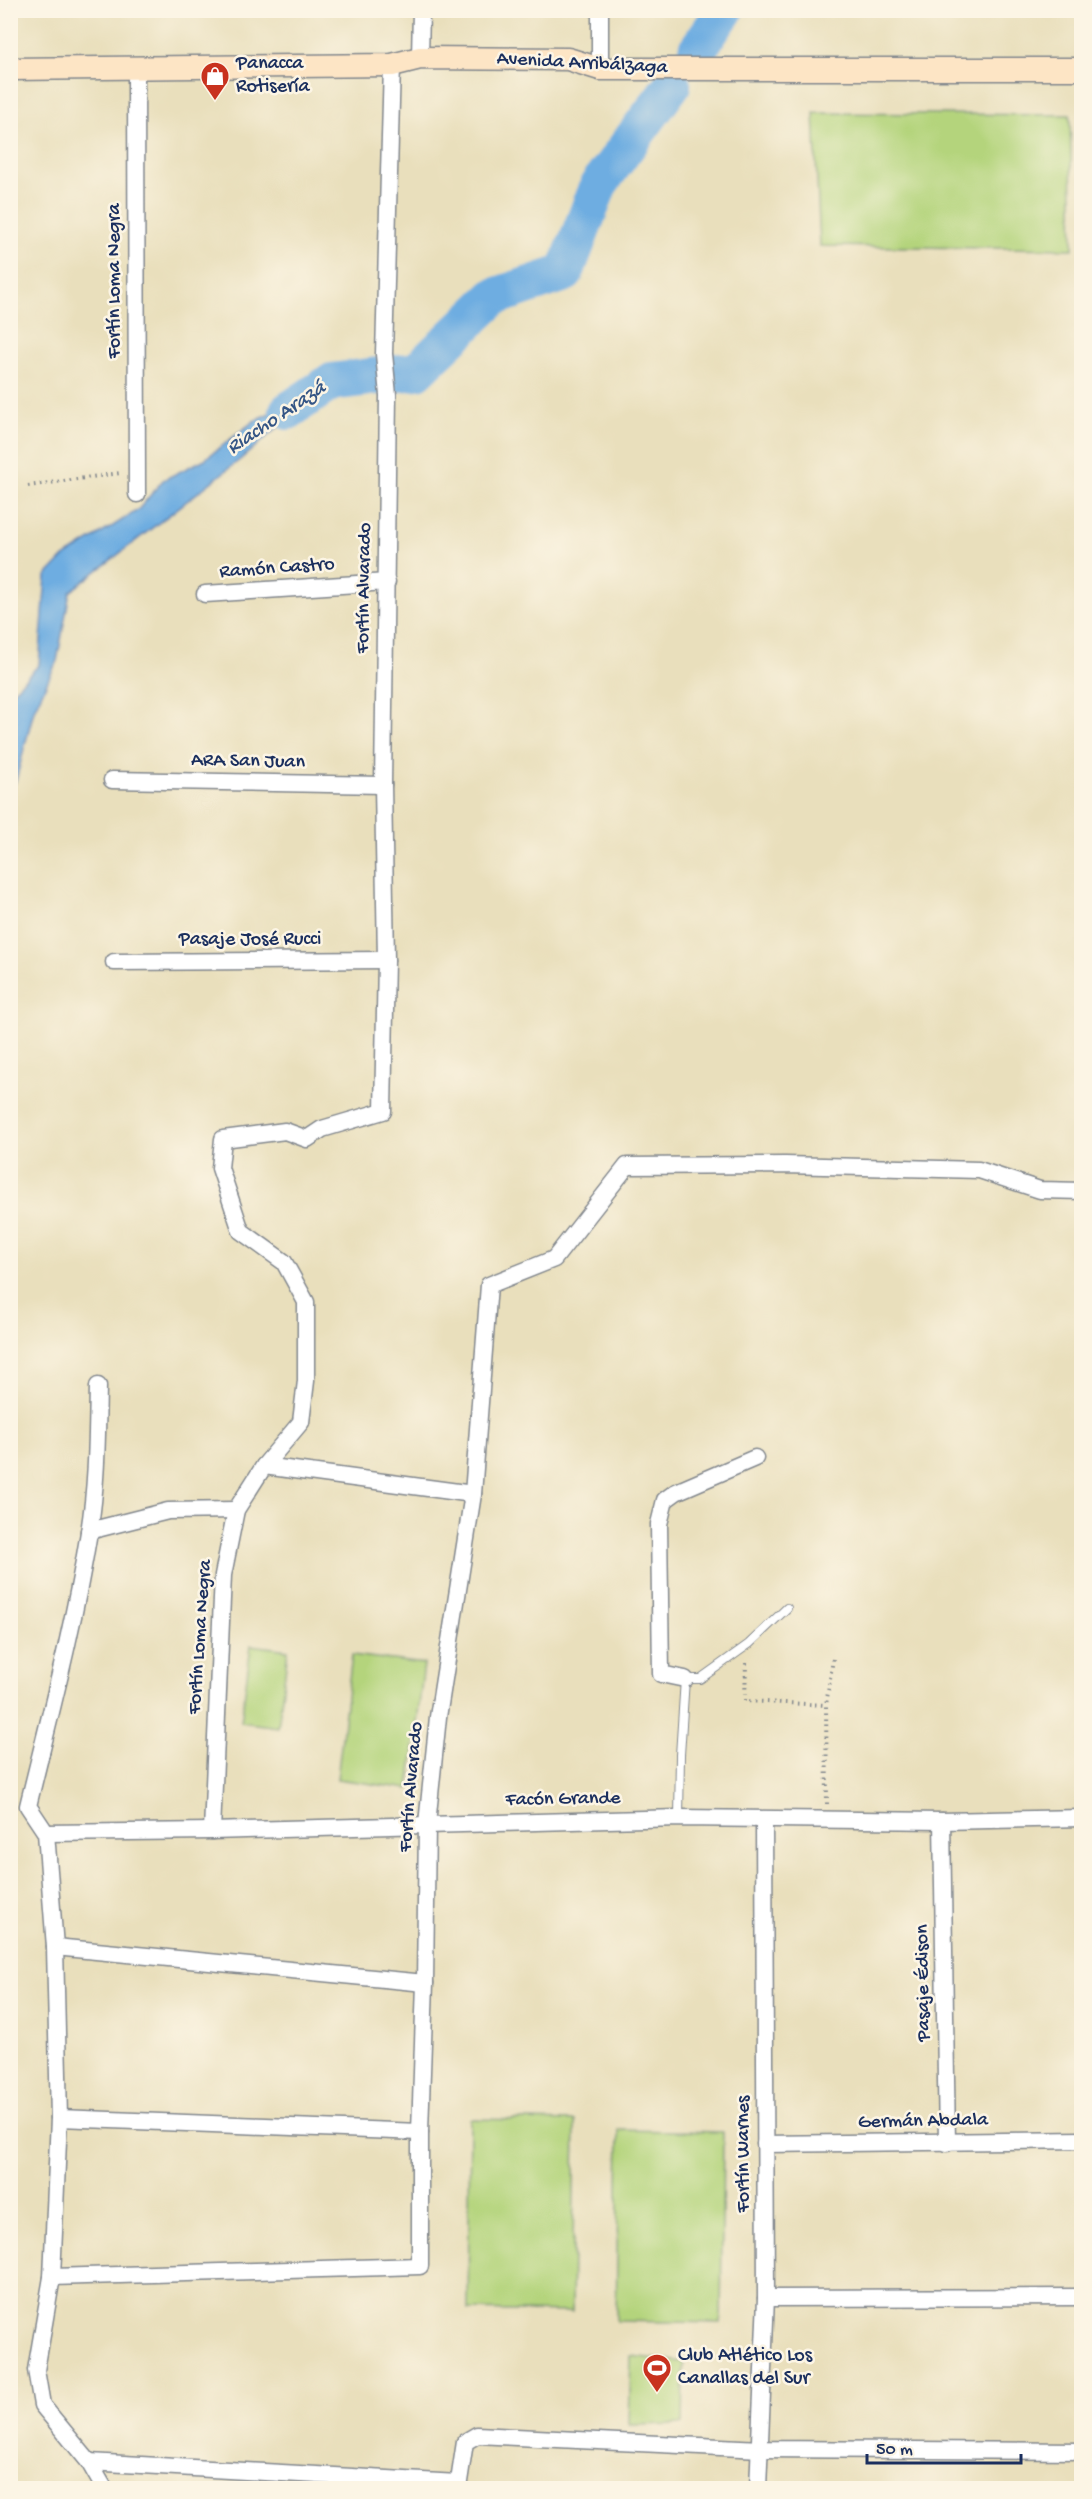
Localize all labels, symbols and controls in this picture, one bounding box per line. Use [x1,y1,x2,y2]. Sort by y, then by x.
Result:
street label: Avenida Arribálzaga [496,48,669,80]
place label: Panacca Rotisería [235,53,310,99]
shop icon: Panacca Rotisería [199,60,231,102]
street label: Fortín Loma Negra [104,203,127,360]
water label: Riacho Arazá [223,376,332,461]
street label: Fortín Alvarado [352,522,378,655]
street label: Ramón Castro [219,554,335,584]
street label: ARA San Juan [191,750,306,775]
street label: Pasaje José Rucci [178,929,321,952]
street label: Fortín Loma Negra [184,1558,218,1716]
street label: Fortín Alvarado [395,1721,429,1854]
street label: Facón Grande [504,1787,621,1813]
street label: Pasaje Édison [910,1924,937,2043]
street label: Fortín Warnes [733,2095,756,2213]
street label: Germán Abdala [858,2109,989,2135]
place label: Club Atlético Los Canallas del Sur [678,2345,813,2391]
sports icon: Club Atlético Los Canallas del Sur [641,2352,673,2394]
scale bar [867,2427,1022,2465]
text: 50 m [876,2440,913,2461]

